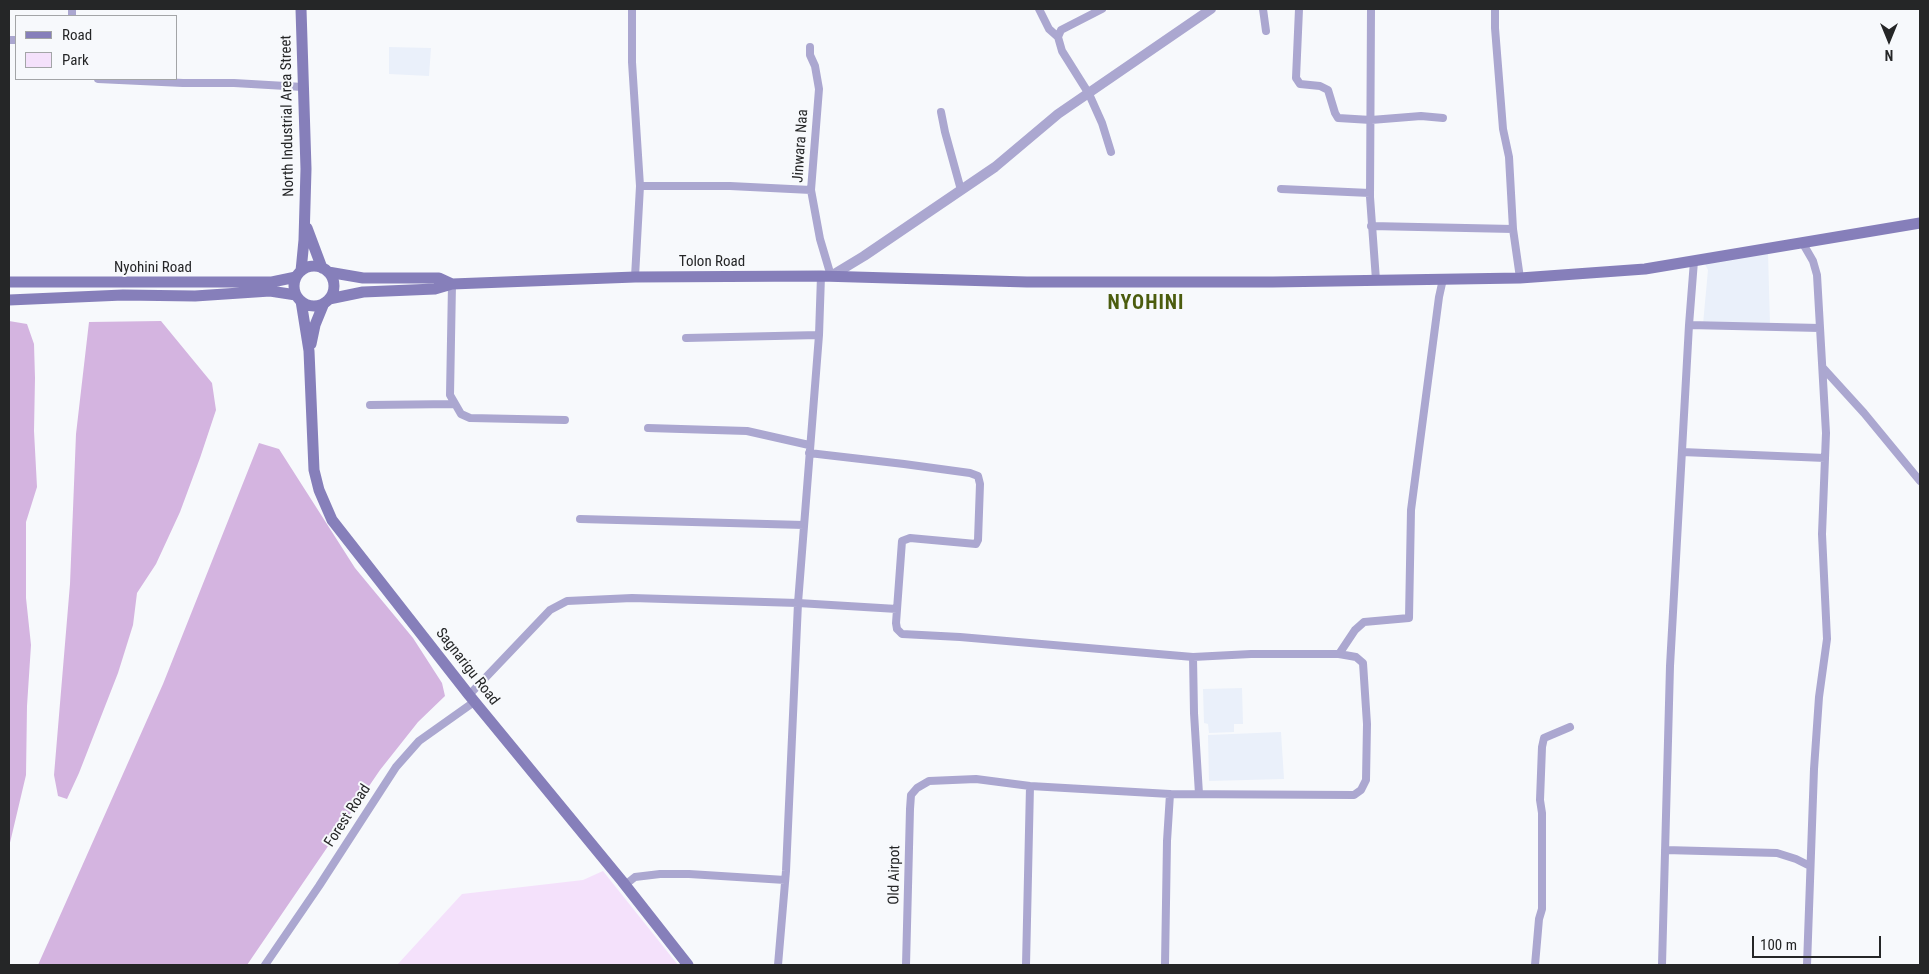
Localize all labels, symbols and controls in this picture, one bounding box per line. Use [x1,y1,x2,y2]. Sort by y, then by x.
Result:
legend [15,15,178,80]
north arrow [1864,15,1914,65]
text: Road [62,26,92,44]
street label: North Industrial Area Street [278,35,298,197]
text: N [1885,47,1893,63]
text: Park [62,51,89,69]
street label: Jinwara Naa [789,109,813,183]
street label: Tolon Road [679,253,745,271]
street label: Nyohini Road [114,259,192,277]
district label: NYOHINI [1107,292,1185,316]
street label: Sagnarigu Road [431,625,503,709]
street label: Forest Road [321,781,375,851]
street label: Old Airpot [885,845,905,905]
scale bar [1754,926,1883,958]
text: 100 m [1760,936,1797,954]

